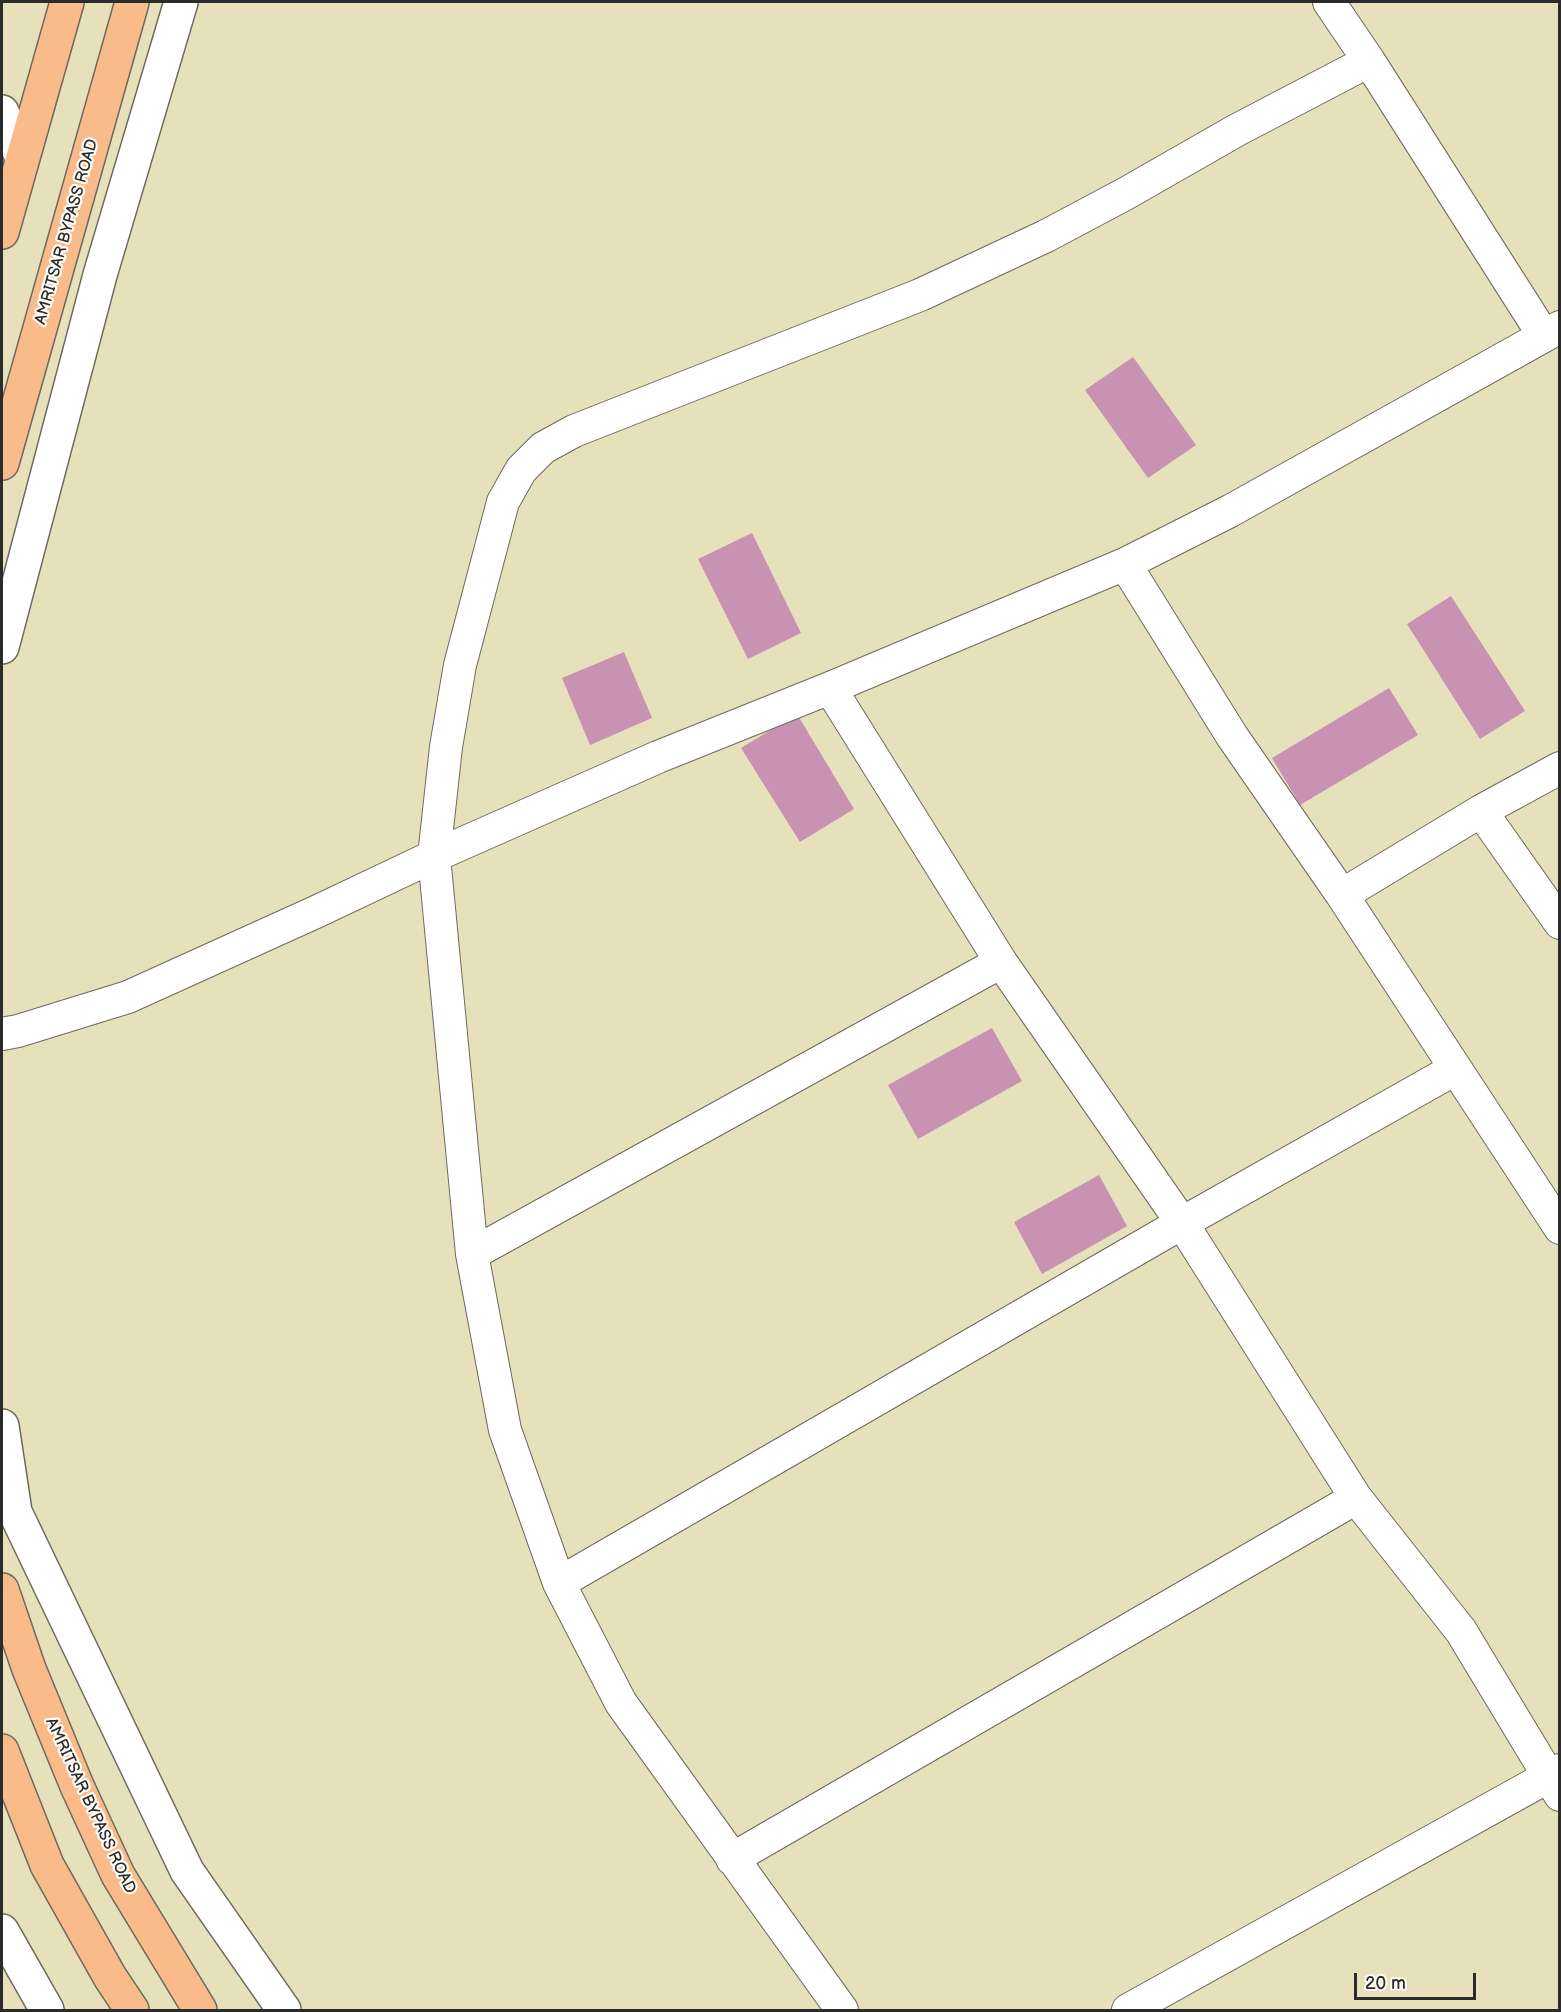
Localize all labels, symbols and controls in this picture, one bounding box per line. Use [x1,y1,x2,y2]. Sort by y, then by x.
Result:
street label: AMRITSAR BYPASS ROAD [31,137,103,327]
street label: AMRITSAR BYPASS ROAD [41,1715,139,1897]
scale bar [1357,1961,1478,1999]
text: 20 m [1365,1973,1406,1994]

